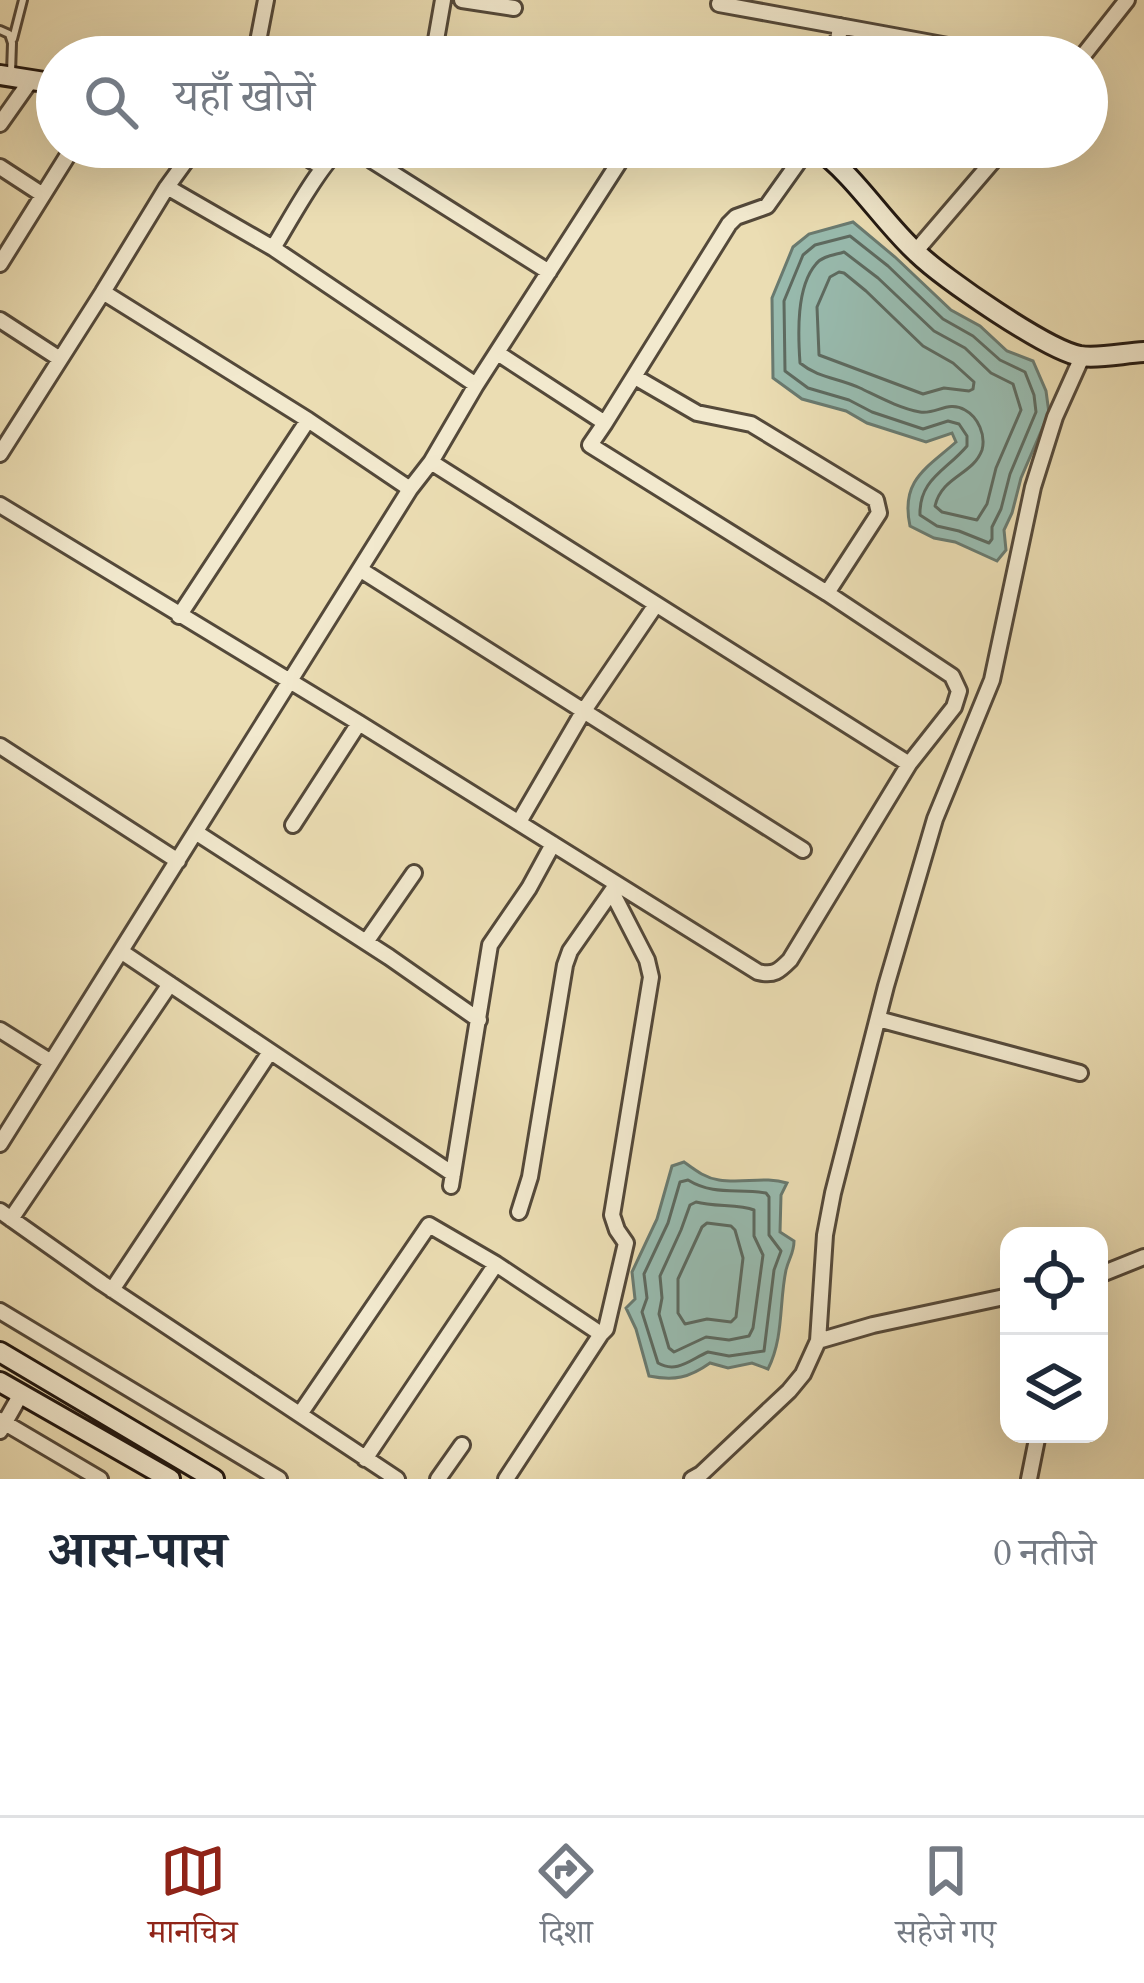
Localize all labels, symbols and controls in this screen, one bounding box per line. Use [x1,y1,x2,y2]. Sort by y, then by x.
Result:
search box [36,36,1108,168]
text: यहाँ खोजें [174,66,315,124]
icon: search [78,69,144,135]
map controls [1000,1227,1108,1443]
button: locate [1000,1227,1108,1335]
button: layers [1000,1335,1108,1443]
text: आस-पास [48,1516,226,1582]
text: 0 नतीजे [993,1526,1096,1577]
tab: मानचित्र [148,1838,237,1964]
tab: दिशा [533,1838,599,1964]
tab: सहेजे गए [896,1838,996,1964]

